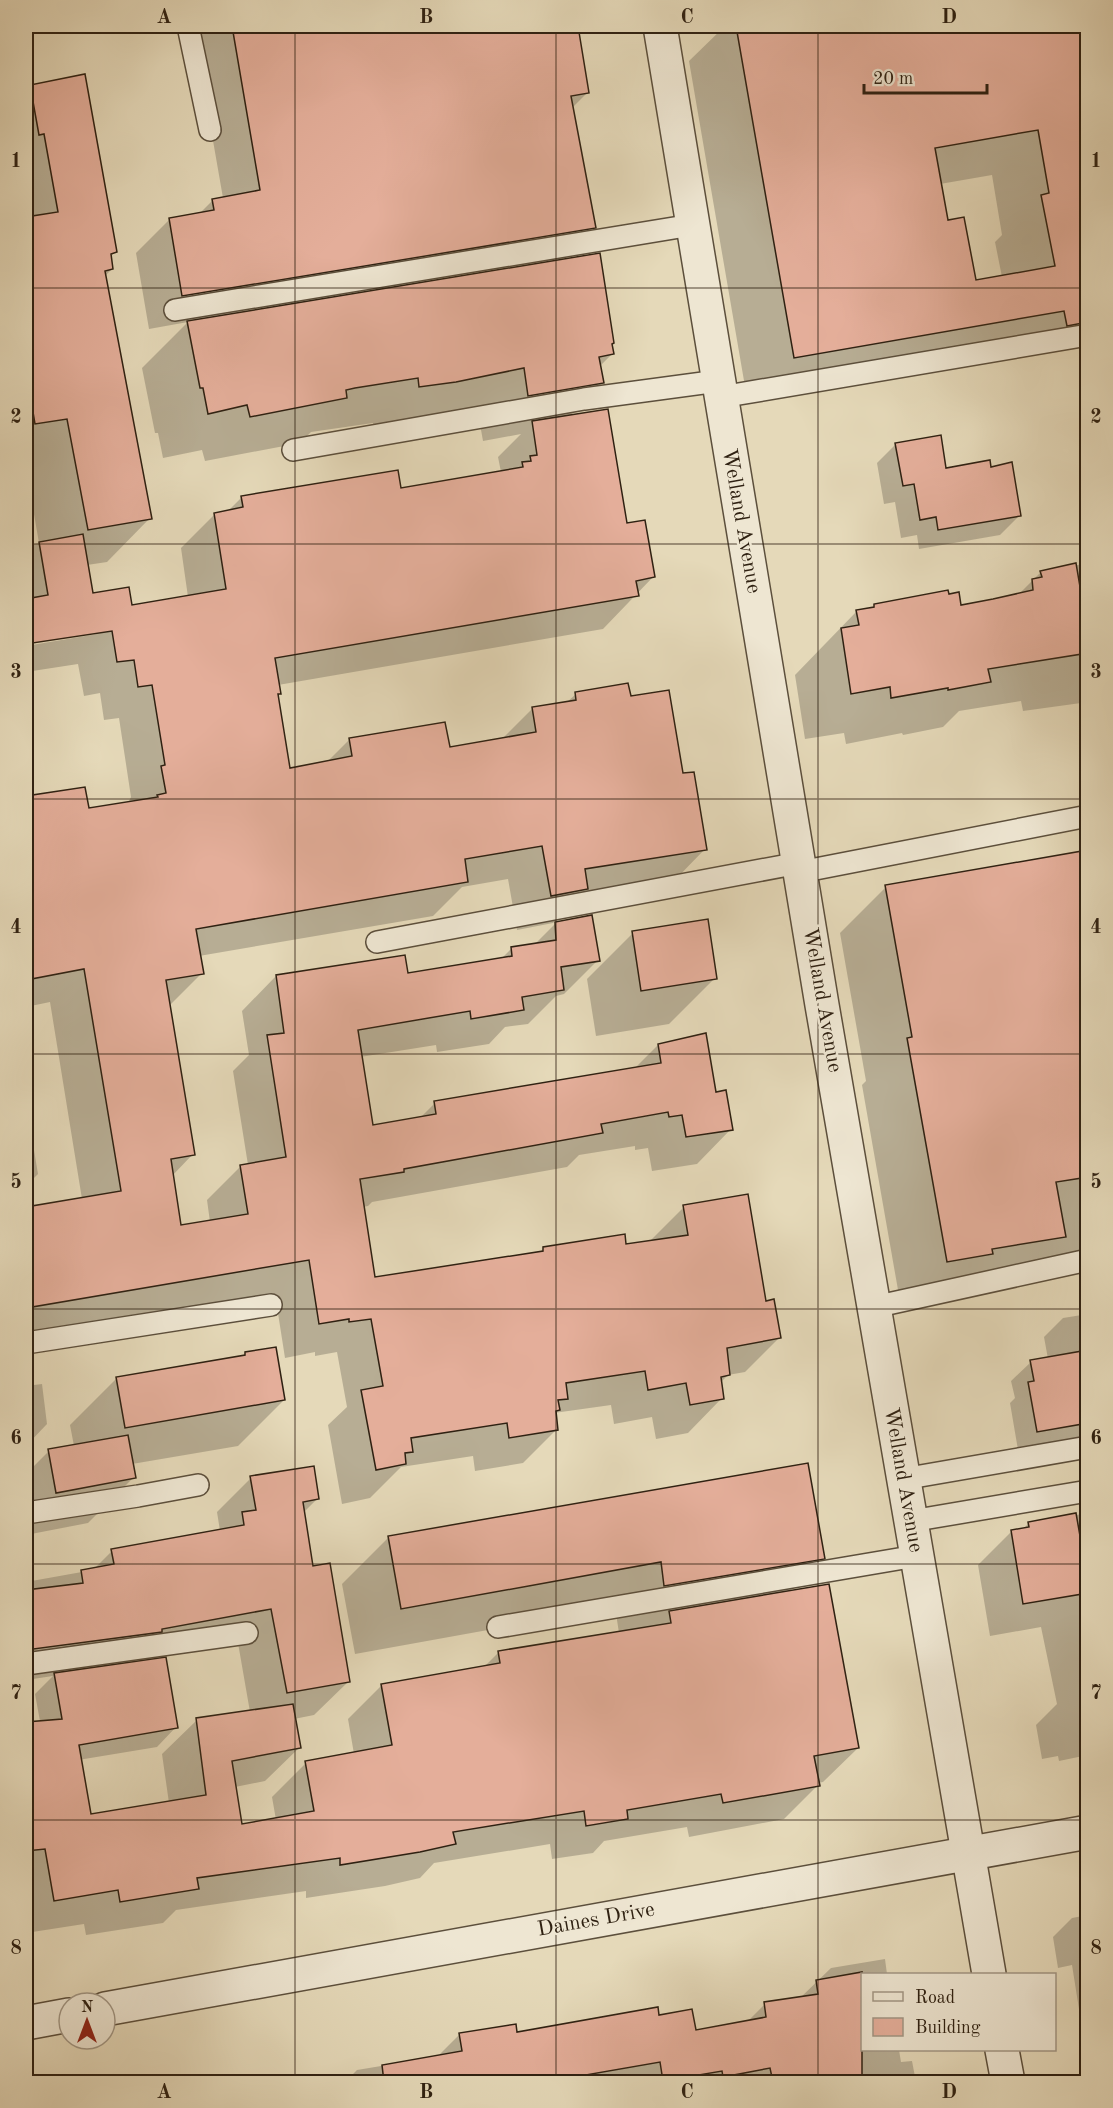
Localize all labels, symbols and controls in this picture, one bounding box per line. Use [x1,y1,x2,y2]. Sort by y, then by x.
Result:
text: A [156,8,172,28]
text: B [419,8,433,28]
text: C [680,8,694,28]
text: D [941,8,957,28]
scale bar [864,57,987,95]
text: 20 m [873,70,913,88]
text: 1 [10,152,22,172]
text: 1 [1090,152,1102,172]
text: 2 [10,408,22,428]
text: 2 [1090,408,1102,428]
street label: Welland Avenue [718,447,764,595]
text: 3 [10,663,22,683]
text: 3 [1090,663,1102,683]
text: 4 [10,918,22,938]
text: 4 [1090,918,1102,938]
street label: Welland Avenue [799,926,845,1074]
text: 5 [10,1172,22,1193]
text: 5 [1090,1172,1102,1193]
street label: Welland Avenue [880,1406,926,1554]
text: 6 [10,1429,22,1449]
text: 6 [1090,1429,1102,1449]
text: 7 [10,1684,22,1704]
text: 7 [1090,1684,1102,1704]
street label: Daines Drive [536,1899,656,1941]
text: 8 [10,1939,22,1959]
text: 8 [1090,1939,1102,1959]
legend [861,1973,1056,2051]
text: Road [915,1989,955,2007]
north arrow [57,1991,117,2051]
text: N [81,2000,94,2016]
text: Building [915,2019,981,2037]
text: A [156,2083,172,2103]
text: B [419,2083,433,2103]
text: C [680,2083,694,2103]
text: D [941,2083,957,2103]

